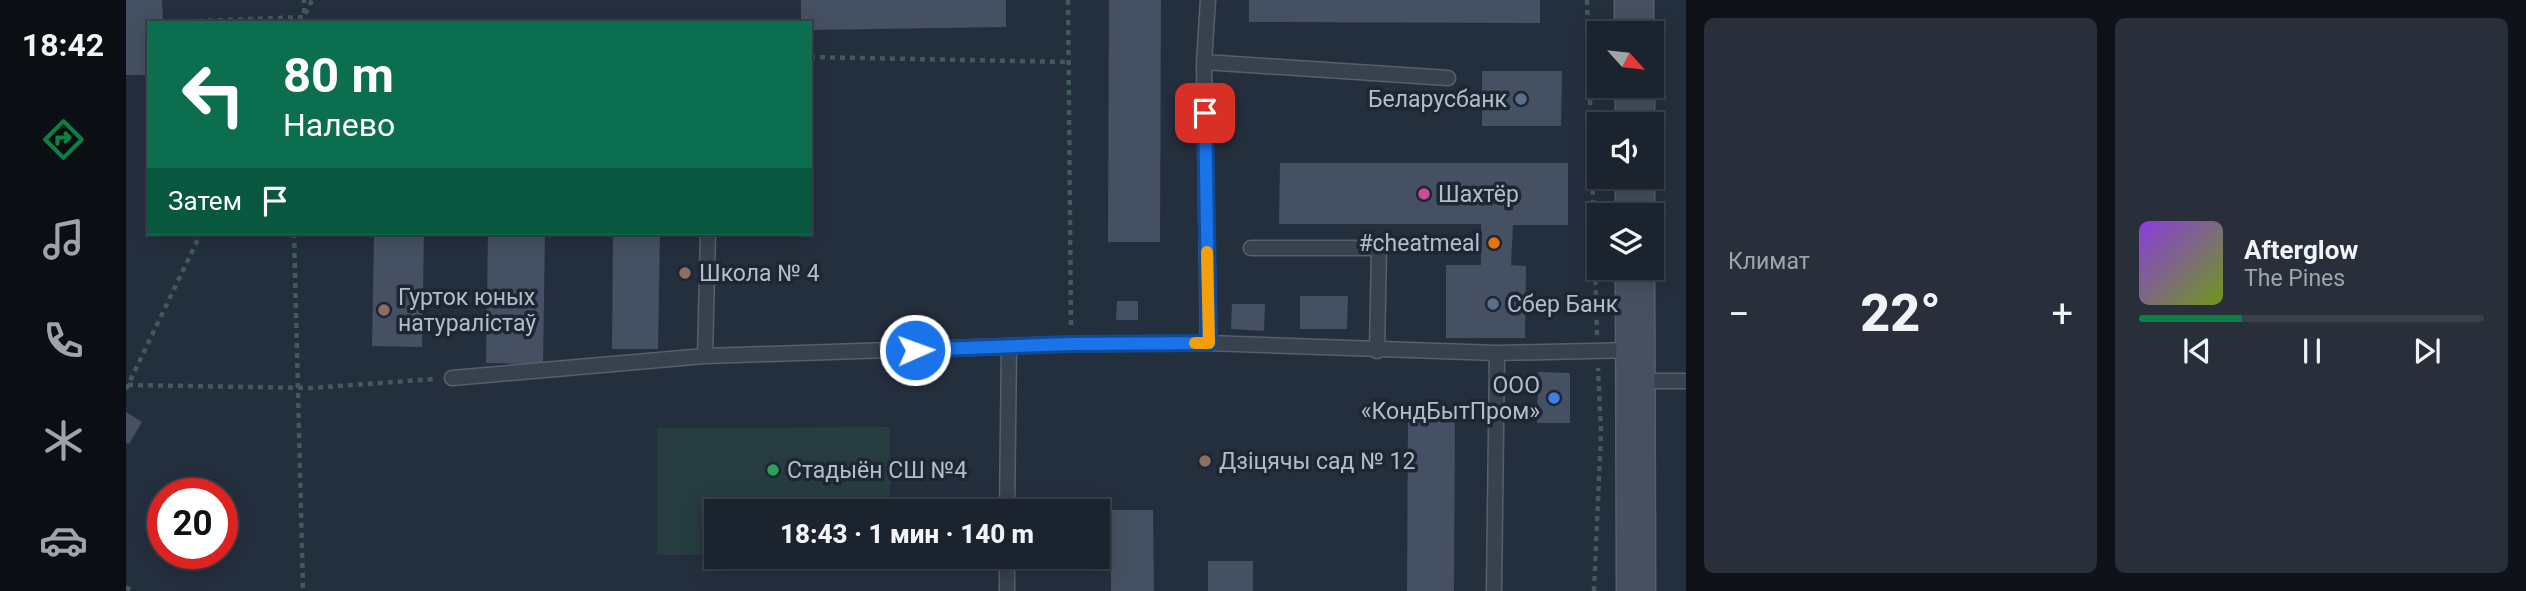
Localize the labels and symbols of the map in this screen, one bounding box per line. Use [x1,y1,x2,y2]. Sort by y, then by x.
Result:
north arrow [1587,21,1664,98]
pin [1175,83,1235,143]
place label: Беларусбанк [1368,86,1508,113]
marker: Беларусбанк [1513,91,1529,107]
place label: Шахтёр [1438,181,1519,208]
marker: Шахтёр [1416,186,1432,202]
place label: #cheatmeal [1358,230,1480,257]
marker: #cheatmeal [1486,235,1502,251]
place label: Школа № 4 [699,260,820,287]
marker: Школа № 4 [677,265,693,281]
place label: Гурток юных натуралістаў [398,284,536,337]
place label: Сбер Банк [1507,291,1619,318]
marker: Сбер Банк [1485,296,1501,312]
marker: Гурток юных натуралістаў [376,302,392,318]
position arrow [878,313,952,387]
place label: ООО «КондБытПром» [1361,372,1540,425]
marker: ООО «КондБытПром» [1546,390,1562,406]
place label: Дзіцячы сад № 12 [1219,448,1415,475]
marker: Дзіцячы сад № 12 [1197,453,1213,469]
place label: Стадыён СШ №4 [787,457,967,484]
marker: Стадыён СШ №4 [765,462,781,478]
speed limit sign: 20 [147,478,238,569]

